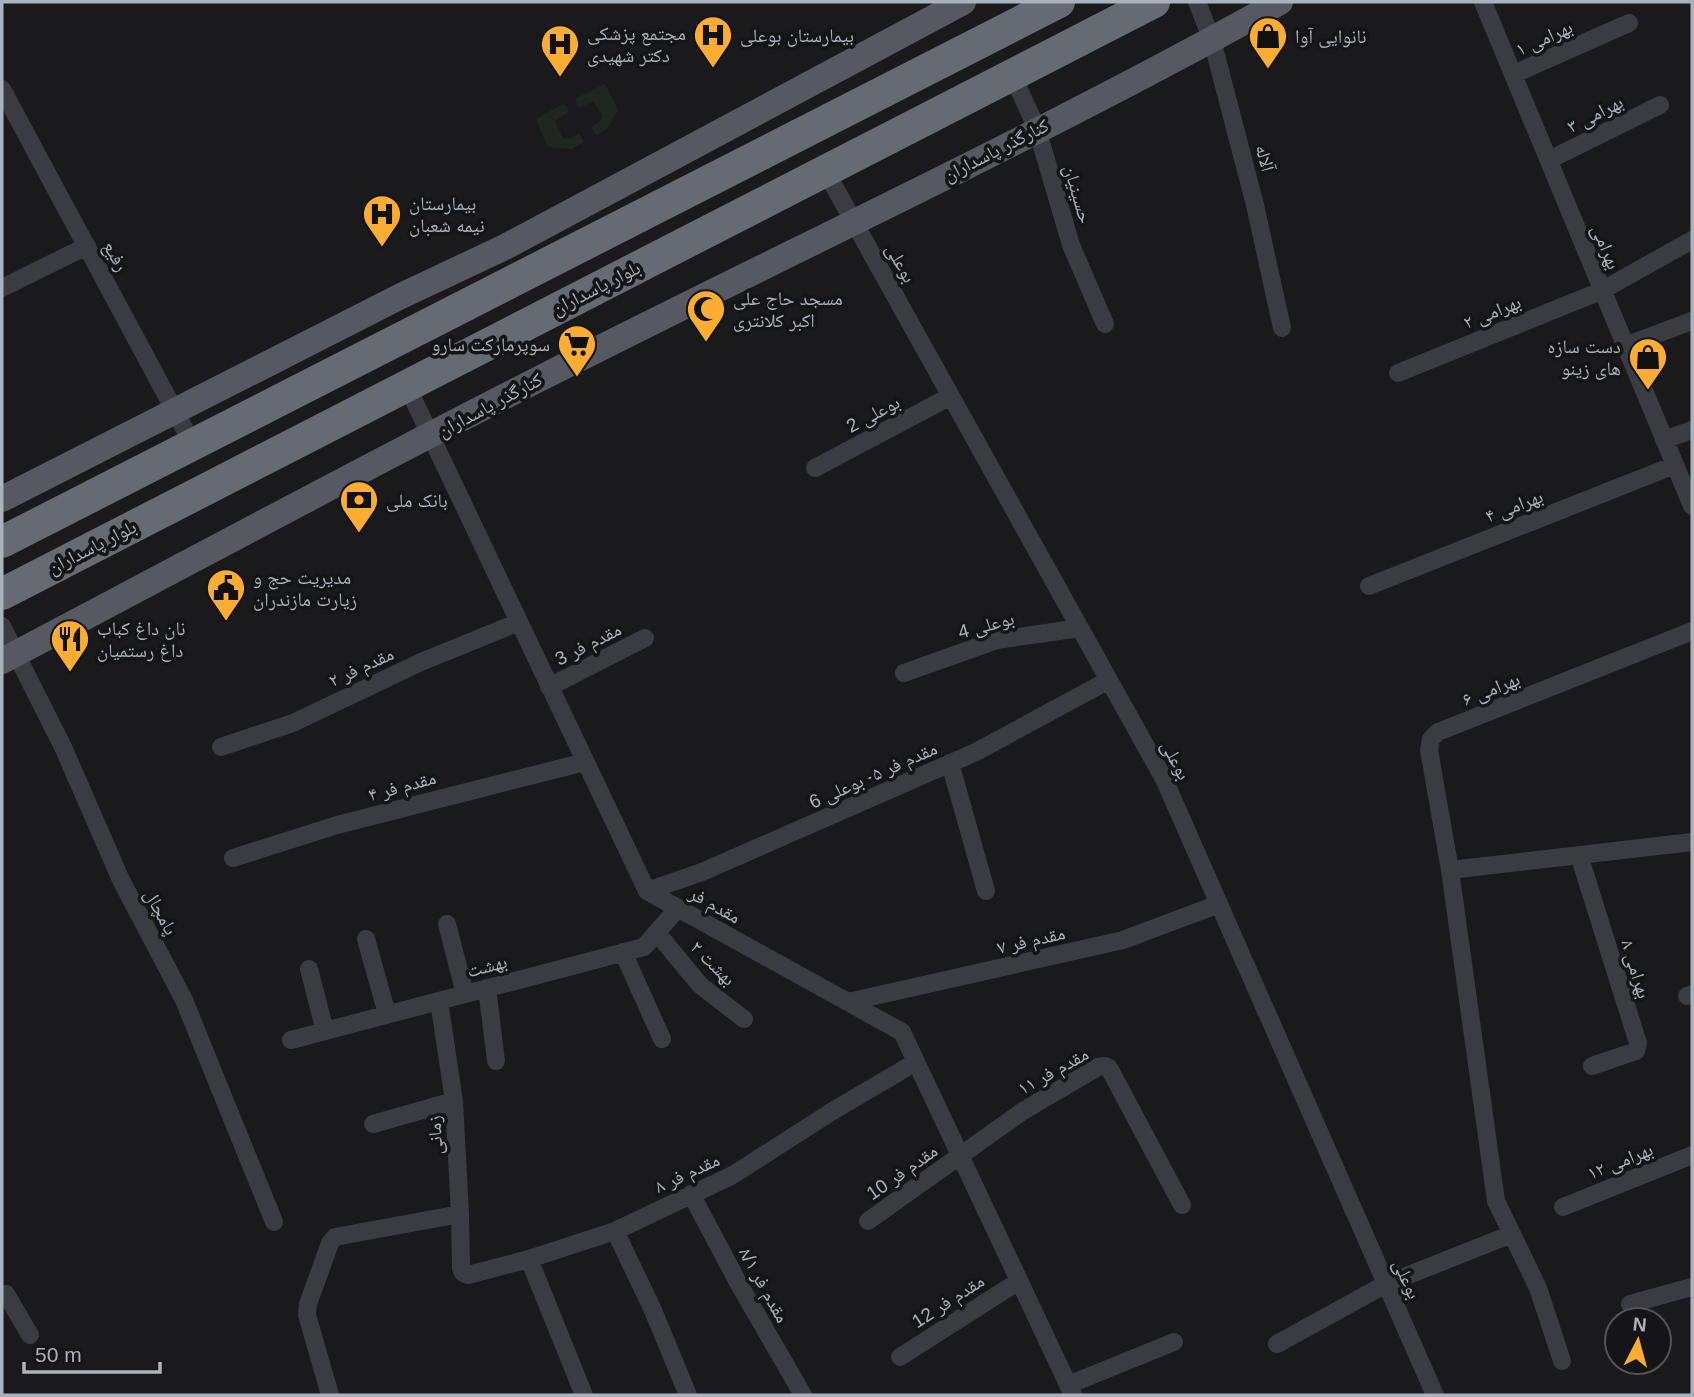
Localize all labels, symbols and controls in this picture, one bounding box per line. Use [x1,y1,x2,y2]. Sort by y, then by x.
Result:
hospital icon: بیمارستان بوعلی [692,14,734,69]
shop icon: نانوایی آوا [1247,15,1289,70]
street label: بهرامی ۱ [1512,16,1576,61]
hospital icon: مجتمع پزشکی دکتر شهیدی [539,23,581,78]
place label: مجتمع پزشکی دکتر شهیدی [587,23,686,67]
place label: بیمارستان بوعلی [740,25,854,47]
place label: نانوایی آوا [1295,26,1366,48]
street label: بهرامی ۳ [1563,91,1627,138]
street label: کنارگذر پاسداران [940,114,1053,187]
street label: آلاله [1251,142,1279,175]
street label: حسینیان [1059,162,1096,226]
hospital icon: بیمارستان نیمه شعبان [361,193,403,248]
place label: بیمارستان نیمه شعبان [409,193,485,237]
street label: بهرامی [1587,222,1624,273]
street label: رفیع [97,237,133,276]
street label: بوعلی [881,240,920,287]
street label: بلوار پاسداران [548,257,644,320]
mosque icon: مسجد حاج علی اکبر کلانتری [685,288,727,343]
place label: مسجد حاج علی اکبر کلانتری [733,288,843,332]
street label: بهرامی ۲ [1460,291,1524,334]
supermarket icon: سوپرمارکت سارو [556,323,598,378]
place label: سوپرمارکت سارو [431,334,550,356]
place label: دست سازه های زینو [1547,336,1621,380]
shop icon: دست سازه های زینو [1627,336,1669,391]
street label: کنارگذر پاسداران [434,369,547,442]
street label: بوعلی 2 [843,391,904,438]
bank icon: بانک ملی [338,479,380,534]
street label: بهرامی ۴ [1482,485,1546,528]
place label: بانک ملی [386,490,448,512]
street label: بلوار پاسداران [44,516,140,579]
public building icon: مدیریت حج و زیارت مازندران [205,567,247,622]
place label: مدیریت حج و زیارت مازندران [253,567,357,611]
street label: بوعلی 4 [956,607,1017,644]
restaurant icon: نان داغ کباب داغ رستمیان [49,618,91,673]
place label: نان داغ کباب داغ رستمیان [97,618,186,662]
street label: مقدم فر 3 [552,619,626,672]
street label: مقدم فر ۲ [325,643,398,694]
street label: بهرامی ۶ [1459,668,1523,711]
street label: مقدم فر ۵- بوعلی 6 [806,737,942,815]
street label: بوعلی [1156,737,1195,784]
street label: مقدم فر ۴ [366,767,439,808]
street label: مقدم فر [683,882,744,930]
street label: پامچال [139,886,182,939]
street label: مقدم فر ۷ [995,922,1068,961]
street label: بهشت ۲ [686,936,740,990]
street label: بهرامی ۸ [1616,937,1655,1001]
street label: بهشت [465,951,510,982]
street label: مقدم فر ۱۱ [1014,1043,1093,1102]
street label: زمانی [423,1115,448,1155]
street label: بهرامی ۱۲ [1584,1138,1656,1185]
street label: مقدم فر 10 [863,1140,943,1206]
street label: مقدم فر ۸ [651,1149,724,1200]
street label: مقدم فر ۸/۱ [732,1244,793,1328]
street label: بوعلی [1388,1256,1425,1303]
street label: مقدم فر 12 [908,1270,990,1335]
north arrow [1603,1306,1673,1376]
text: N [1632,1313,1648,1336]
scale bar [24,1330,161,1374]
text: 50 m [35,1343,82,1366]

